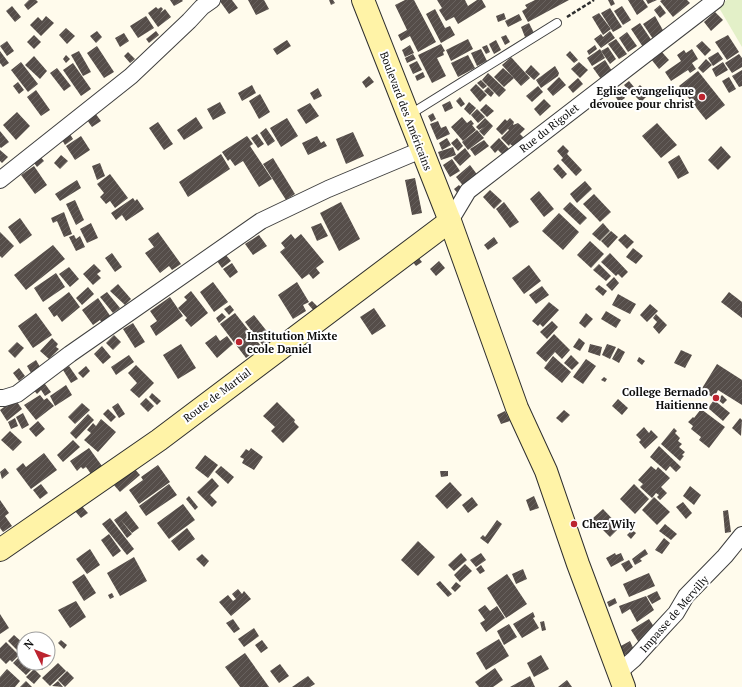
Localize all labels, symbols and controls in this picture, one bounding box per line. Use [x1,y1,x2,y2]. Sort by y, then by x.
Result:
street label: Boulevard des Américains [377,50,435,173]
place label: Eglise evangelique devouee pour christ [590,84,695,111]
marker: Eglise evangelique devouee pour christ [697,92,707,102]
street label: Rue du Rigolet [516,100,582,156]
place label: Institution Mixte ecole Daniel [247,329,337,356]
marker: Institution Mixte ecole Daniel [234,337,244,347]
street label: Route de Martial [180,365,254,425]
place label: College Bernado Haitienne [622,385,708,412]
marker: College Bernado Haitienne [711,393,721,403]
place label: Chez Wily [582,517,635,531]
marker: Chez Wily [569,519,579,529]
street label: Impasse de Mervilly [637,572,712,655]
north arrow [16,631,56,671]
text: N [21,636,37,652]

